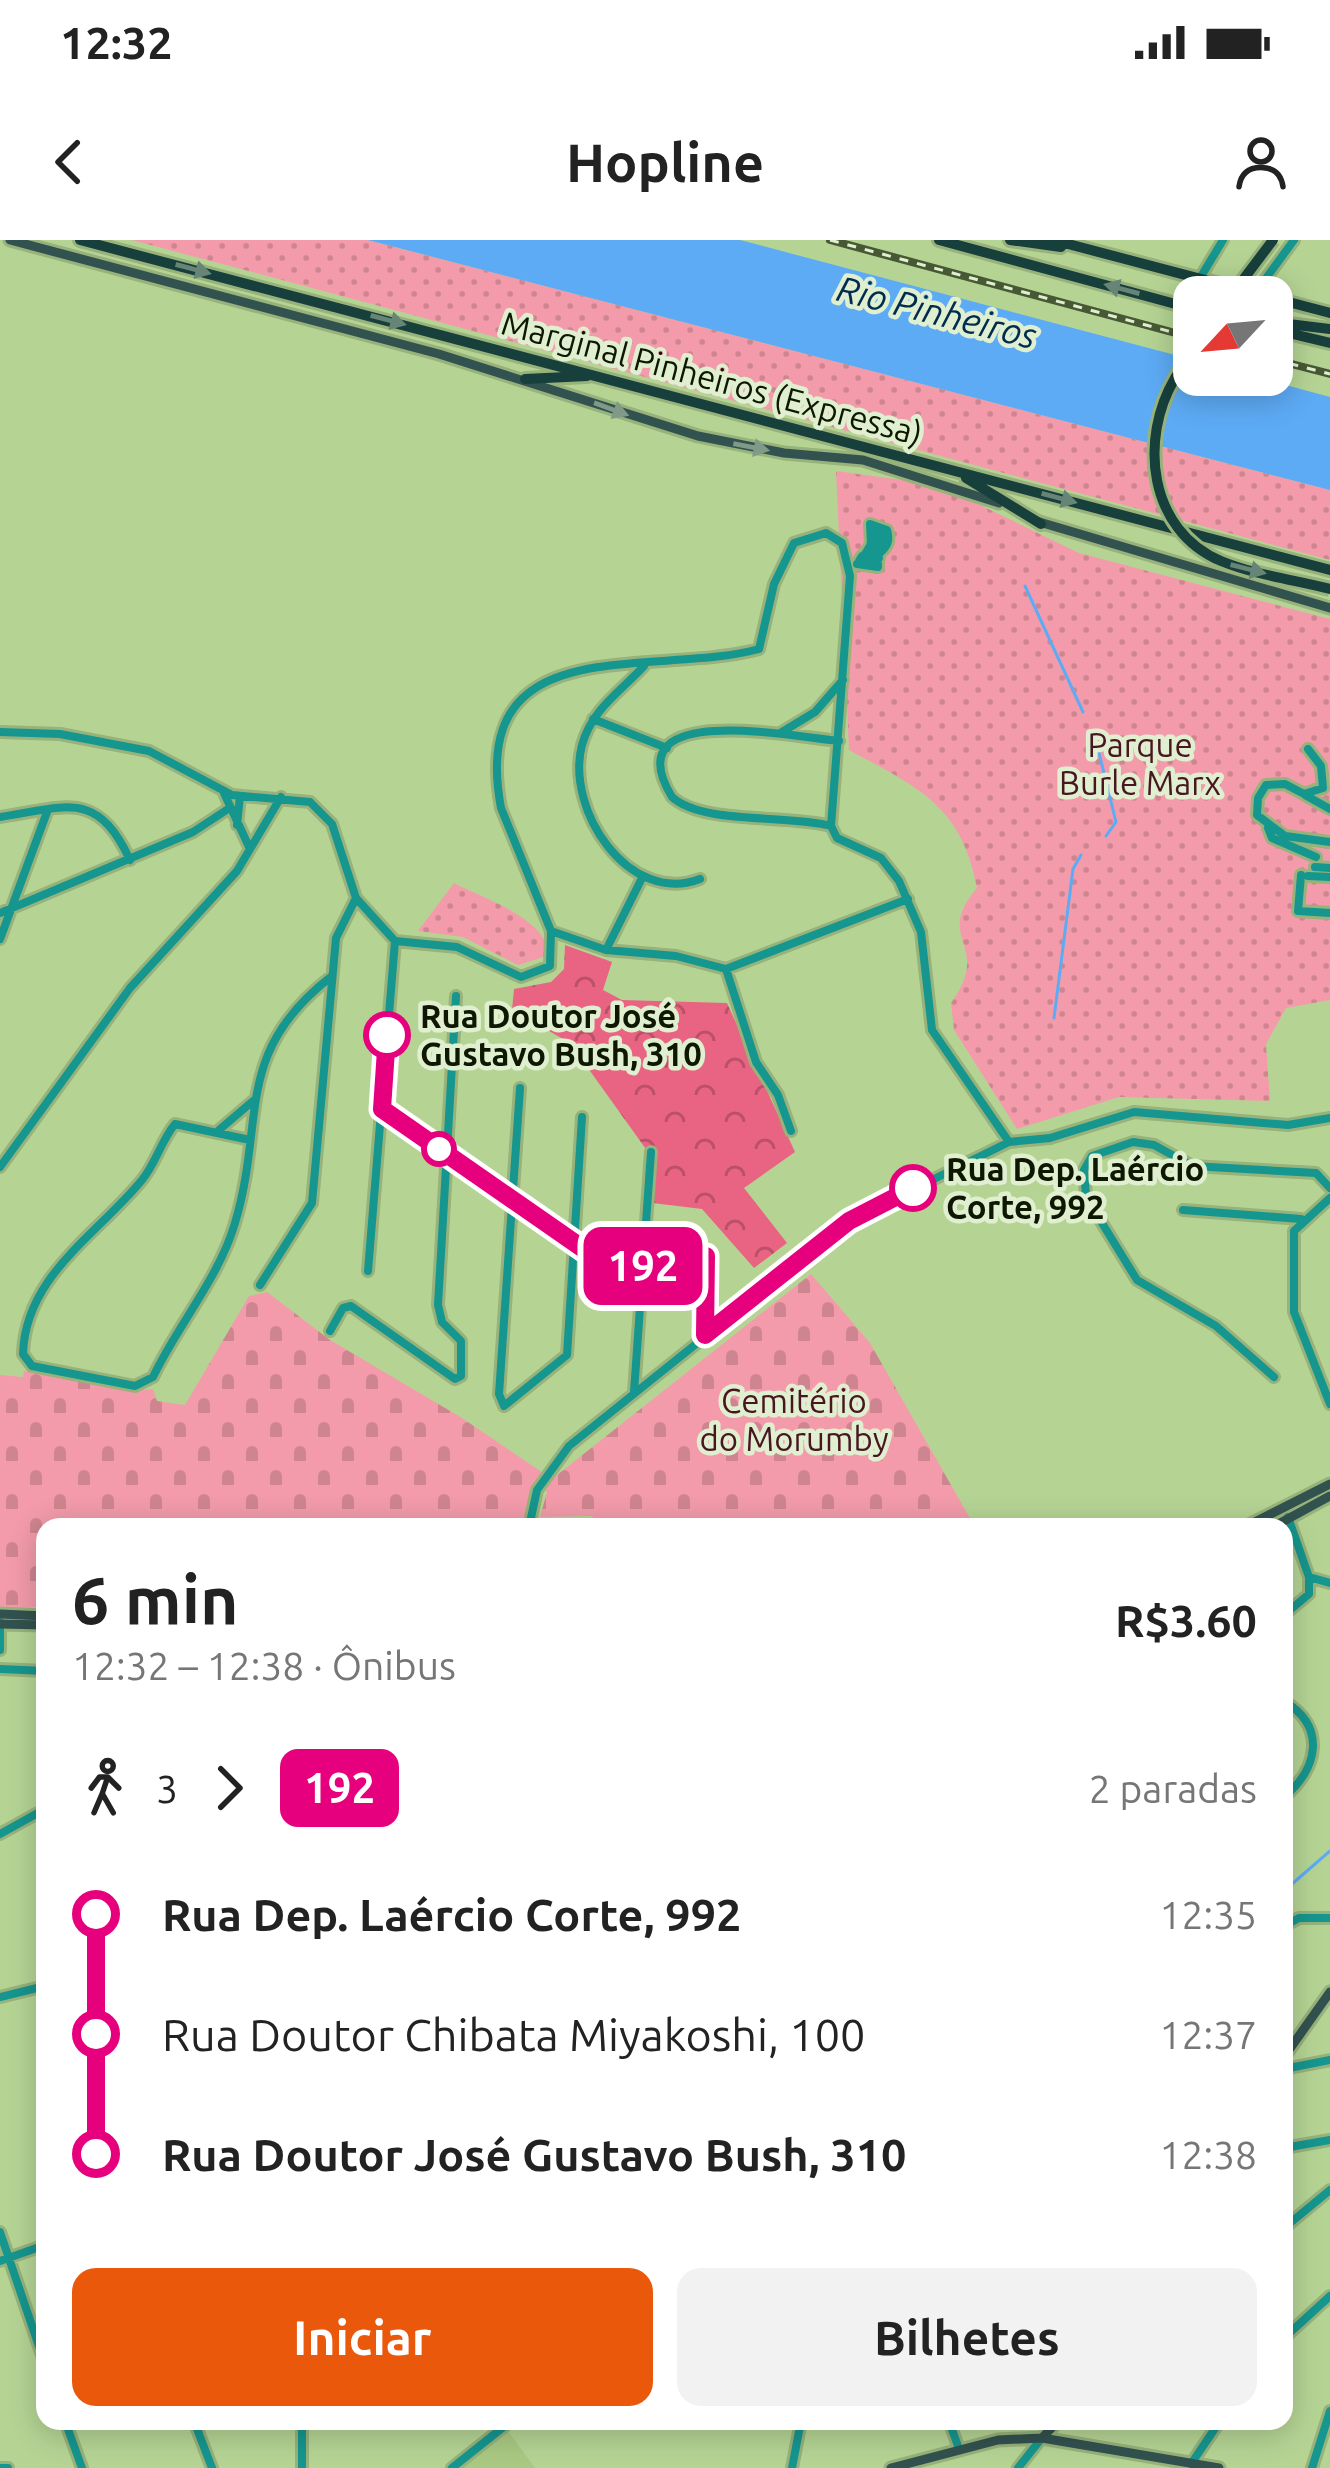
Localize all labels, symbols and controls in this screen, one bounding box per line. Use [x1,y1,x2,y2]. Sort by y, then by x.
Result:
text: 12:32 [60,17,173,68]
icon: back [36,129,102,195]
icon: person [1228,129,1294,195]
text: Hopline [566,132,764,192]
one-way arrow [175,261,212,280]
water label: Rio Pinheiros [833,267,1041,356]
north arrow [1173,276,1293,396]
map controls [1173,276,1293,396]
one-way arrow [1103,279,1140,298]
street label: Marginal Pinheiros (Expressa) [498,303,926,453]
one-way arrow [370,312,407,331]
one-way arrow [593,401,629,419]
one-way arrow [733,438,771,457]
one-way arrow [1041,489,1078,508]
one-way arrow [1230,560,1267,579]
park label: Parque Burle Marx [1059,726,1221,801]
place label: Rua Doutor José Gustavo Bush, 310 [420,997,702,1072]
marker: Rua Doutor José Gustavo Bush, 310 [365,1013,409,1057]
unlabelled marker [423,1133,455,1165]
place label: Rua Dep. Laércio Corte, 992 [946,1150,1204,1225]
marker: Rua Dep. Laércio Corte, 992 [891,1166,935,1210]
line badge: 192 [574,1227,712,1305]
text: 192 [607,1242,679,1289]
park label: Cemitério do Morumby [699,1382,889,1457]
text: 6 min [72,1562,239,1636]
text: R$3.60 [1115,1595,1257,1646]
text: 12:32 – 12:38 · Ônibus [72,1644,456,1687]
icon: walk [72,1755,138,1821]
icon: forward [196,1755,262,1821]
text: 192 [304,1764,375,1811]
text: 3 [156,1767,178,1810]
text: 2 paradas [1089,1767,1257,1810]
text: Rua Dep. Laércio Corte, 992 [162,1889,741,1940]
text: 12:35 [1159,1893,1257,1936]
text: Rua Doutor Chibata Miyakoshi, 100 [162,2009,866,2060]
text: 12:37 [1159,2013,1257,2056]
text: Rua Doutor José Gustavo Bush, 310 [162,2129,906,2180]
text: 12:38 [1159,2133,1257,2176]
button: Iniciar [72,2268,653,2406]
button: Bilhetes [677,2268,1257,2406]

